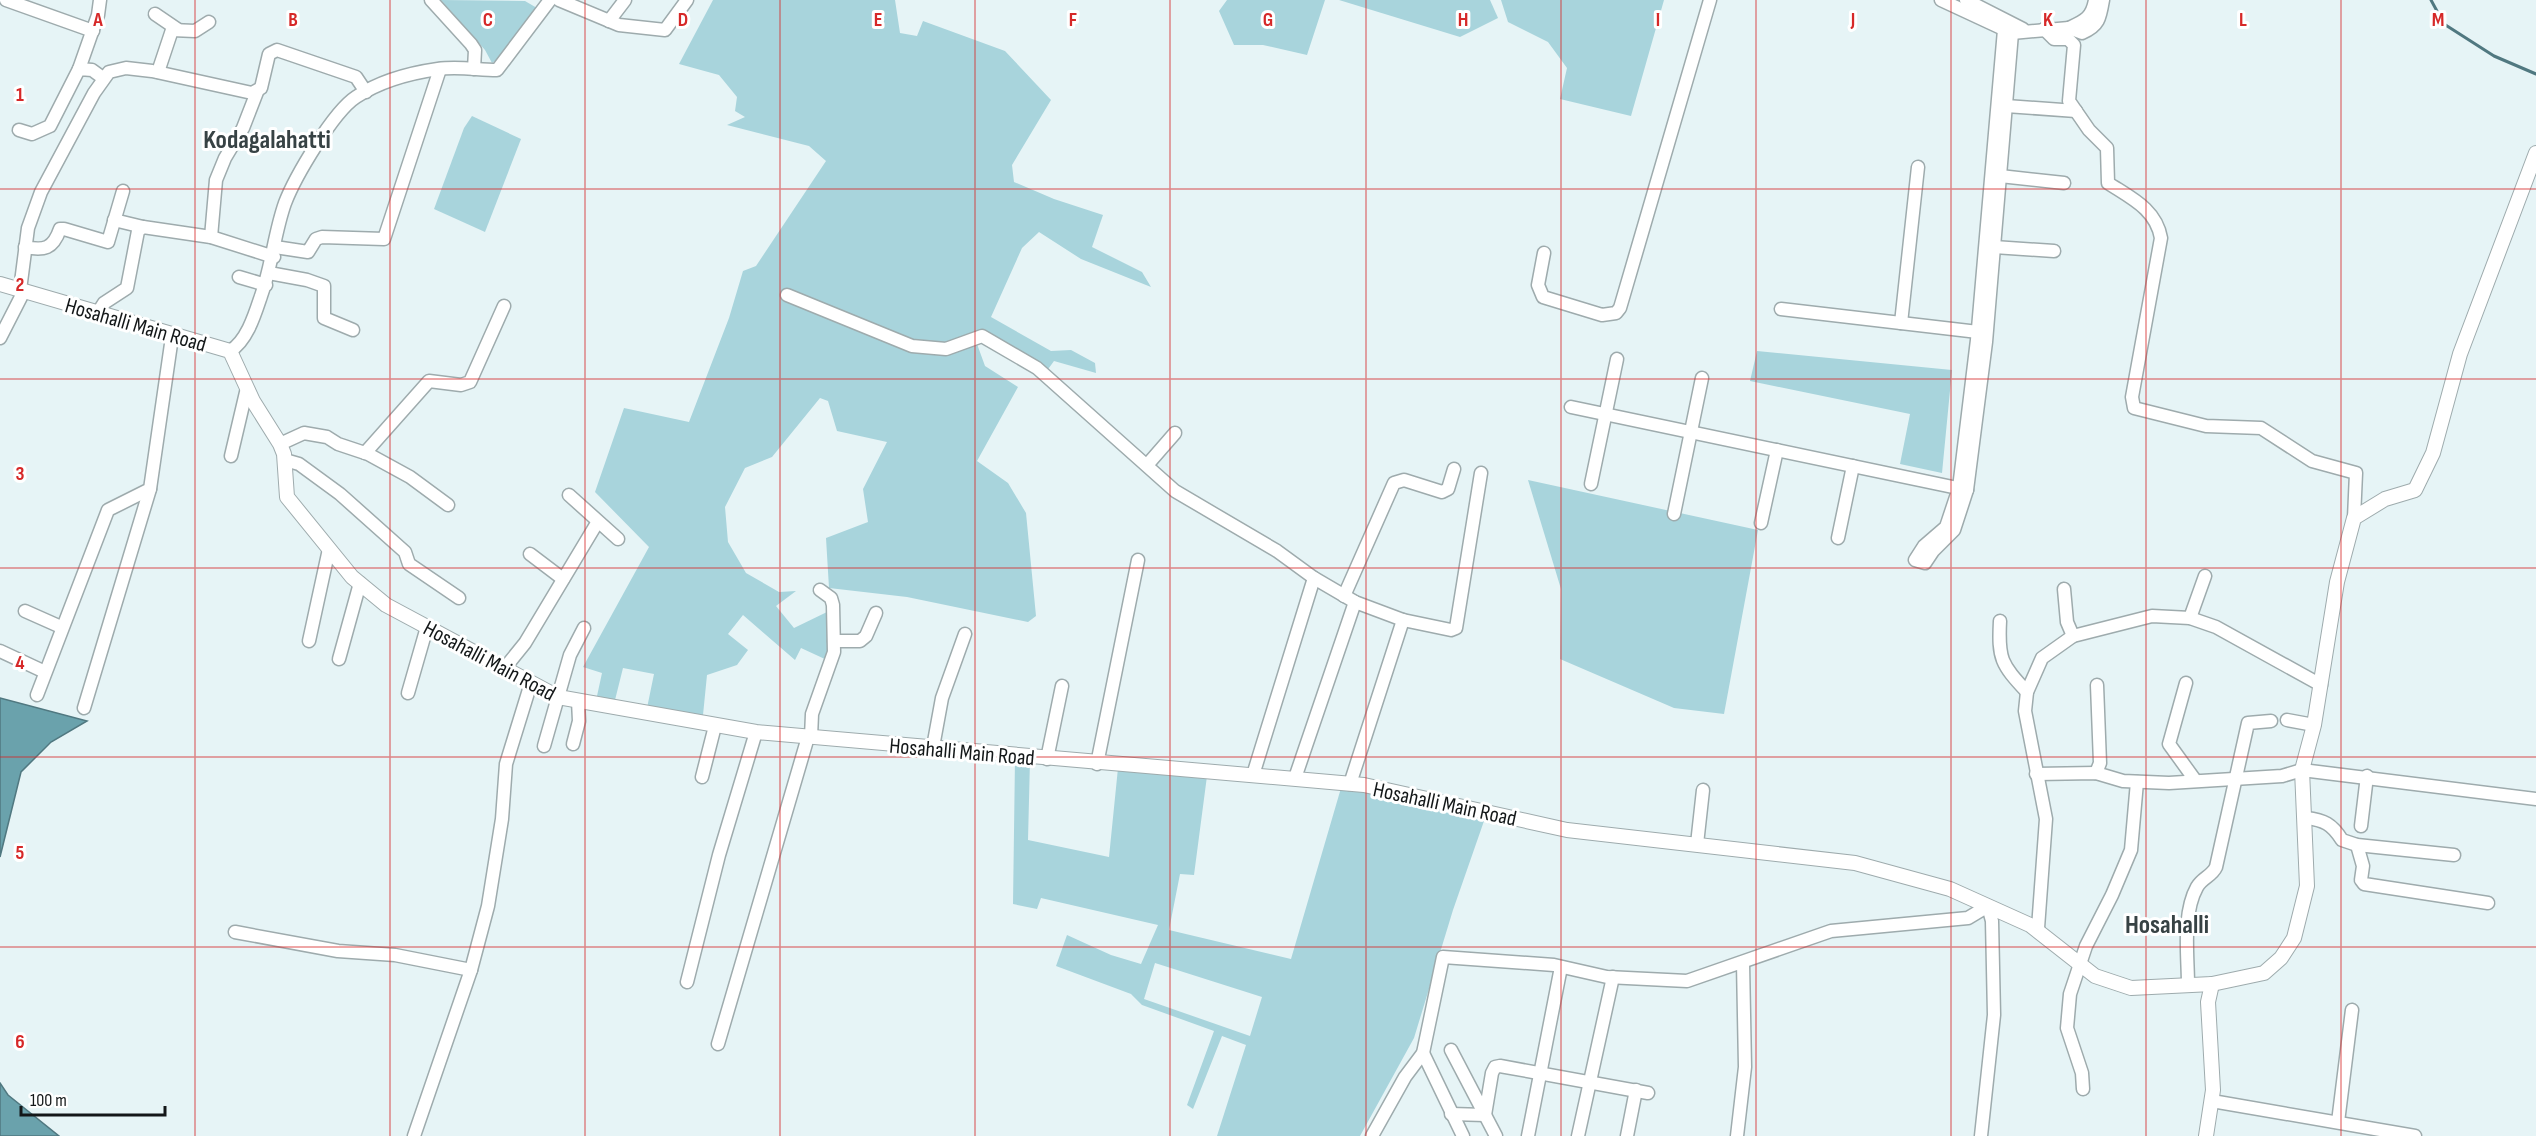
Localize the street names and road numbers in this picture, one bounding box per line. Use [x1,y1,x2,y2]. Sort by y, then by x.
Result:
street label: Hosahalli Main Road [62,292,209,359]
street label: Hosahalli Main Road [419,615,560,707]
street label: Hosahalli Main Road [888,733,1036,772]
street label: Hosahalli Main Road [1371,776,1519,833]

